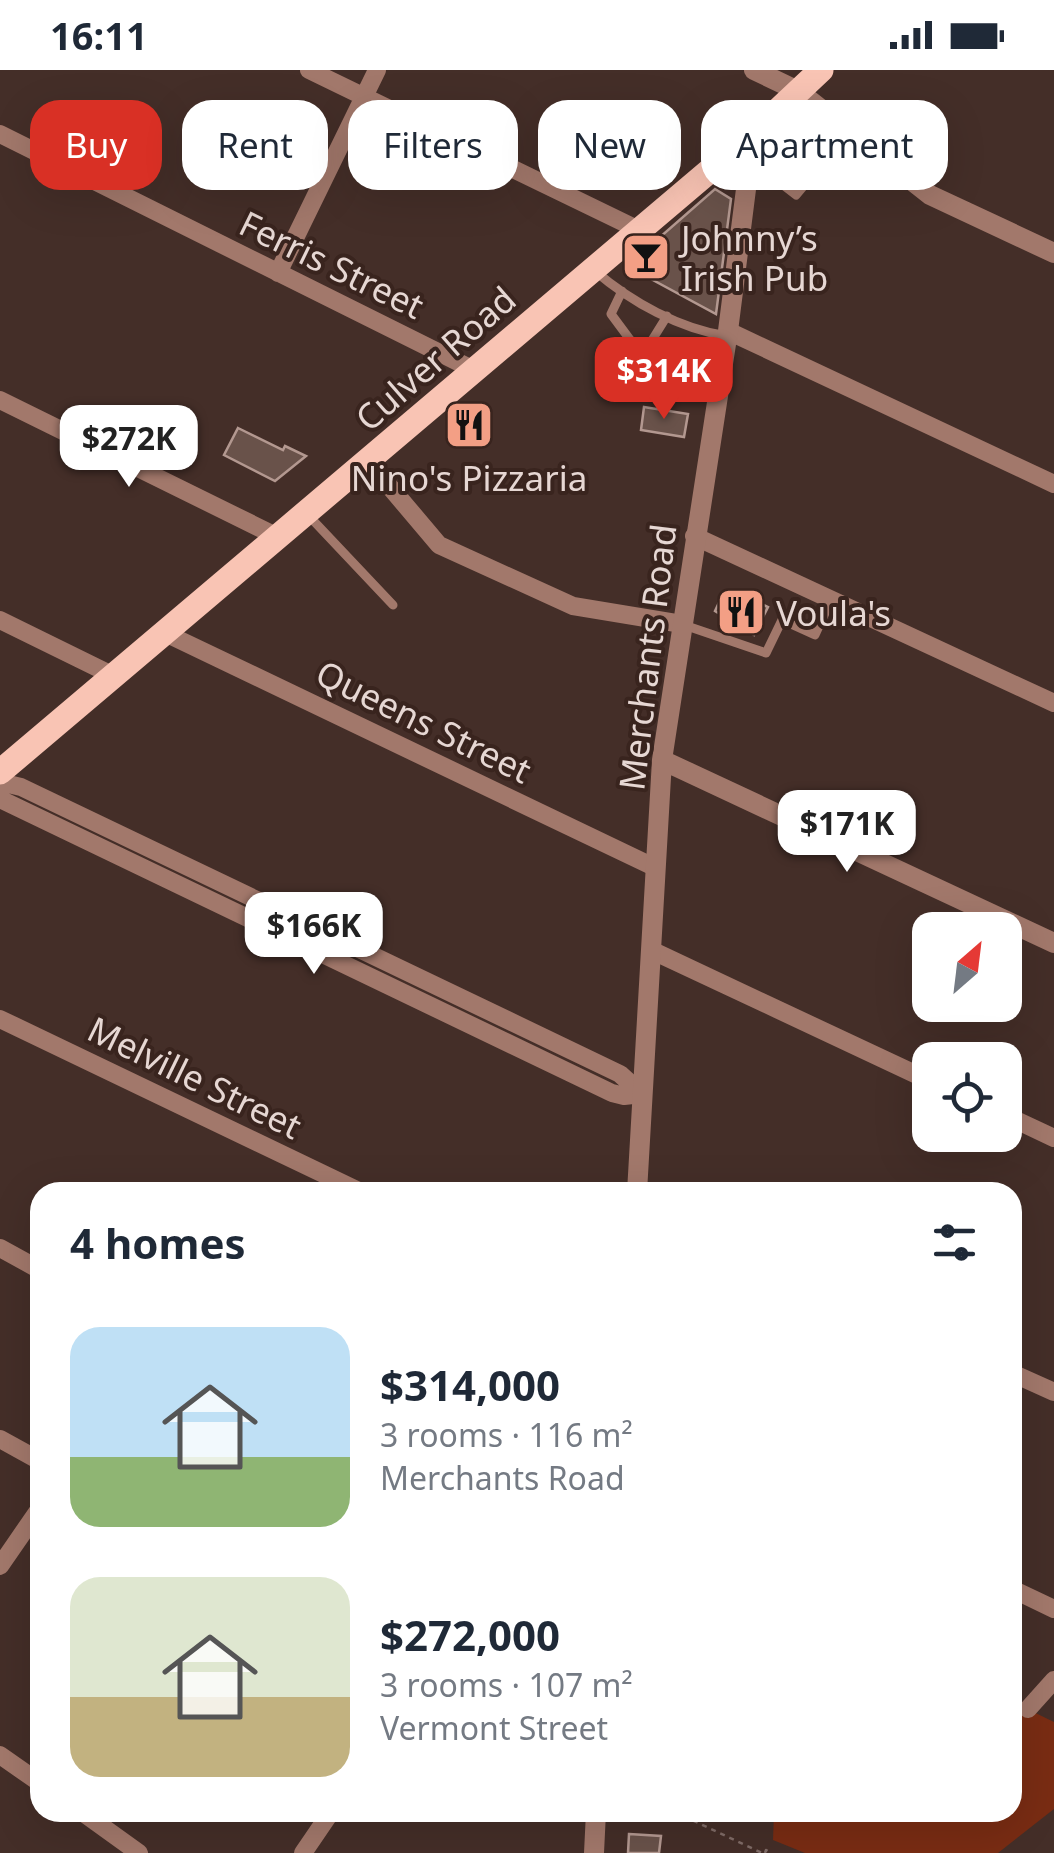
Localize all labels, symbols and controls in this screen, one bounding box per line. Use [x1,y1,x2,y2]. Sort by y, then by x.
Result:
text: 16:11 [50,9,148,61]
chip: Buy [30,100,162,190]
chip: Rent [182,100,328,190]
chip: Filters [348,100,518,190]
chip: New [538,100,681,190]
chip: Apartment [701,100,948,190]
street label: Ferris Street [232,199,432,329]
place label: Johnny’s Irish Pub [678,214,828,301]
bar icon: Johnny’s Irish Pub [620,231,672,283]
street label: Culver Road [345,275,525,441]
pin: $314K [594,337,734,422]
text: $314K [617,348,711,391]
restaurant icon: Nino's Pizzaria [443,399,495,451]
pin: $272K [59,405,199,490]
text: $272K [82,416,176,459]
place label: Nino's Pizzaria [351,454,587,501]
street label: Merchants Road [607,521,687,793]
restaurant icon: Voula's [715,586,767,638]
place label: Voula's [776,589,891,636]
street label: Queens Street [309,649,539,793]
pin: $171K [777,790,917,875]
text: $171K [800,801,894,844]
pin: $166K [244,892,384,977]
text: $166K [267,903,361,946]
north arrow [912,912,1022,1022]
map controls [912,912,1022,1152]
street label: Melville Street [80,1005,310,1149]
button: locate [912,1042,1022,1152]
text: 4 homes [70,1214,246,1271]
icon: filters [927,1215,982,1270]
text: $314,000 [380,1356,560,1413]
icon: home [150,1367,270,1487]
text: 3 rooms · 116 m² [380,1413,633,1456]
text: Merchants Road [380,1456,625,1499]
text: $272,000 [380,1606,560,1663]
icon: home [150,1617,270,1737]
text: 3 rooms · 107 m² [380,1663,633,1706]
text: Vermont Street [380,1706,608,1749]

